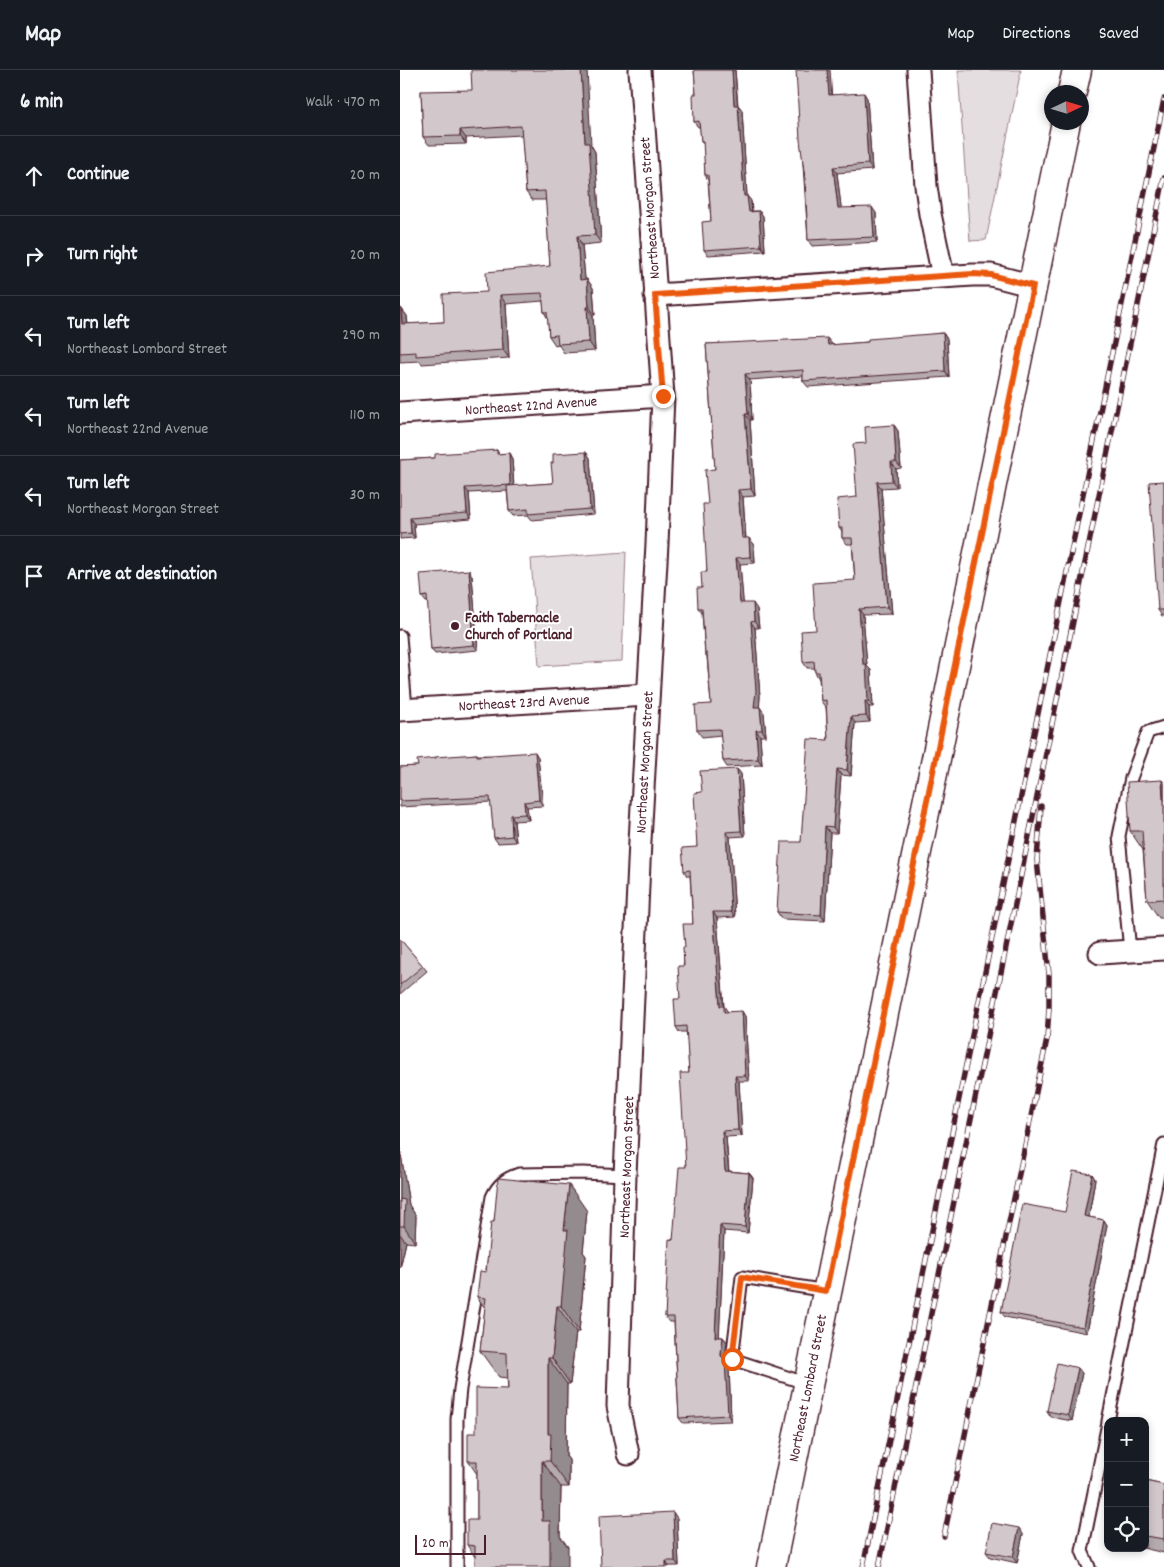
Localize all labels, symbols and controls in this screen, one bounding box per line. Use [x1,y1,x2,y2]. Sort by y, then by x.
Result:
text: Map [25,18,61,52]
text: Map [947,22,974,47]
text: Directions [1002,22,1071,47]
text: Saved [1099,22,1139,47]
north arrow [1044,85,1089,130]
text: 6 min [20,88,63,118]
text: Walk · 470 m [306,91,380,114]
street label: Northeast Morgan Street [635,136,667,280]
icon: ahead [20,162,48,190]
text: Continue [67,162,129,189]
text: 20 m [350,164,380,187]
icon: right [20,242,48,270]
text: Turn right [67,242,138,269]
text: 20 m [350,244,380,267]
text: Turn left [67,311,130,338]
icon: left [20,322,48,350]
text: 290 m [342,324,380,347]
text: Northeast Lombard Street [67,338,227,361]
route end [652,385,675,408]
text: Turn left [67,391,130,418]
street label: Northeast 22nd Avenue [464,391,598,423]
icon: left [20,402,48,430]
text: 110 m [350,404,380,427]
text: Northeast 22nd Avenue [67,418,208,441]
text: Turn left [67,471,130,498]
icon: left [20,482,48,510]
text: 30 m [350,484,380,507]
text: Northeast Morgan Street [67,498,219,521]
icon: arrive [20,562,48,590]
text: Arrive at destination [67,562,217,589]
place label: Faith Tabernacle Church of Portland [465,608,572,647]
marker: Faith Tabernacle Church of Portland [449,620,461,632]
street label: Northeast 23rd Avenue [458,690,591,718]
street label: Northeast Morgan Street [631,690,661,834]
street label: Northeast Morgan Street [615,1095,641,1239]
street label: Northeast Lombard Street [784,1312,834,1464]
route start [721,1348,744,1371]
map controls [1104,1417,1149,1552]
button: + [1104,1417,1149,1462]
button: − [1104,1462,1149,1507]
button: locate [1104,1507,1149,1552]
scale bar [415,1532,486,1555]
text: 20 m [422,1534,449,1554]

